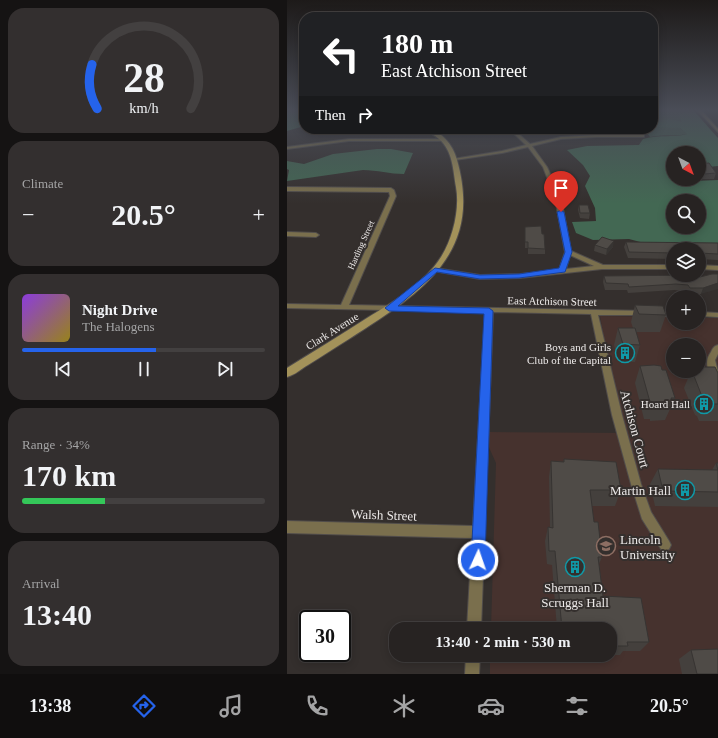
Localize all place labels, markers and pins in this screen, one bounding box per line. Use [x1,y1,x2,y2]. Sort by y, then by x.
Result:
pin [544,171,578,212]
place label: Boys and Girls Club of the Capital [527,341,611,366]
building icon: Boys and Girls Club of the Capital [614,342,636,364]
building icon: Hoard Hall [693,393,715,415]
place label: Hoard Hall [641,398,690,410]
building icon: Martin Hall [674,479,696,501]
place label: Martin Hall [610,483,671,498]
place label: Lincoln University [620,532,675,562]
school or university icon: Lincoln University [595,535,617,557]
building icon: Sherman D. Scruggs Hall [564,556,586,578]
place label: Sherman D. Scruggs Hall [541,580,609,610]

